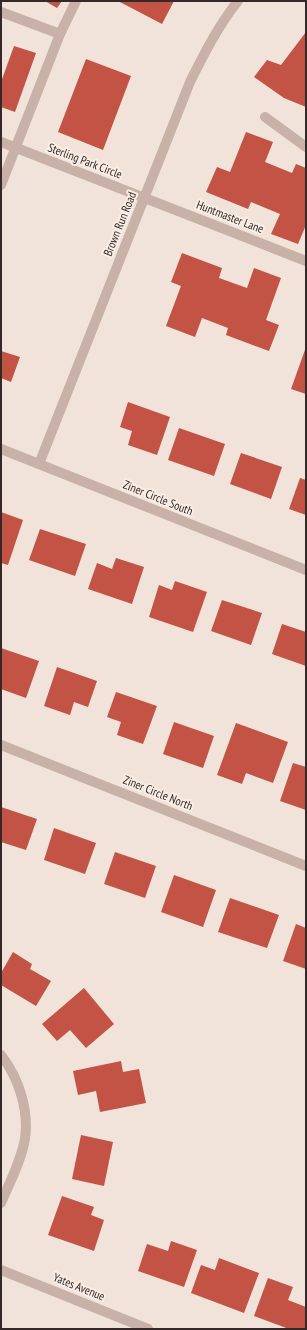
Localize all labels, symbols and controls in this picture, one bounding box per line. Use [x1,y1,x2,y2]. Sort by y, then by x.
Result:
street label: Sterling Park Circle [46,139,125,182]
street label: Brown Run Road [100,189,139,258]
street label: Huntmaster Lane [194,197,266,236]
street label: Ziner Circle South [121,477,195,518]
street label: Ziner Circle North [121,772,195,813]
street label: Yates Avenue [51,1269,107,1304]

